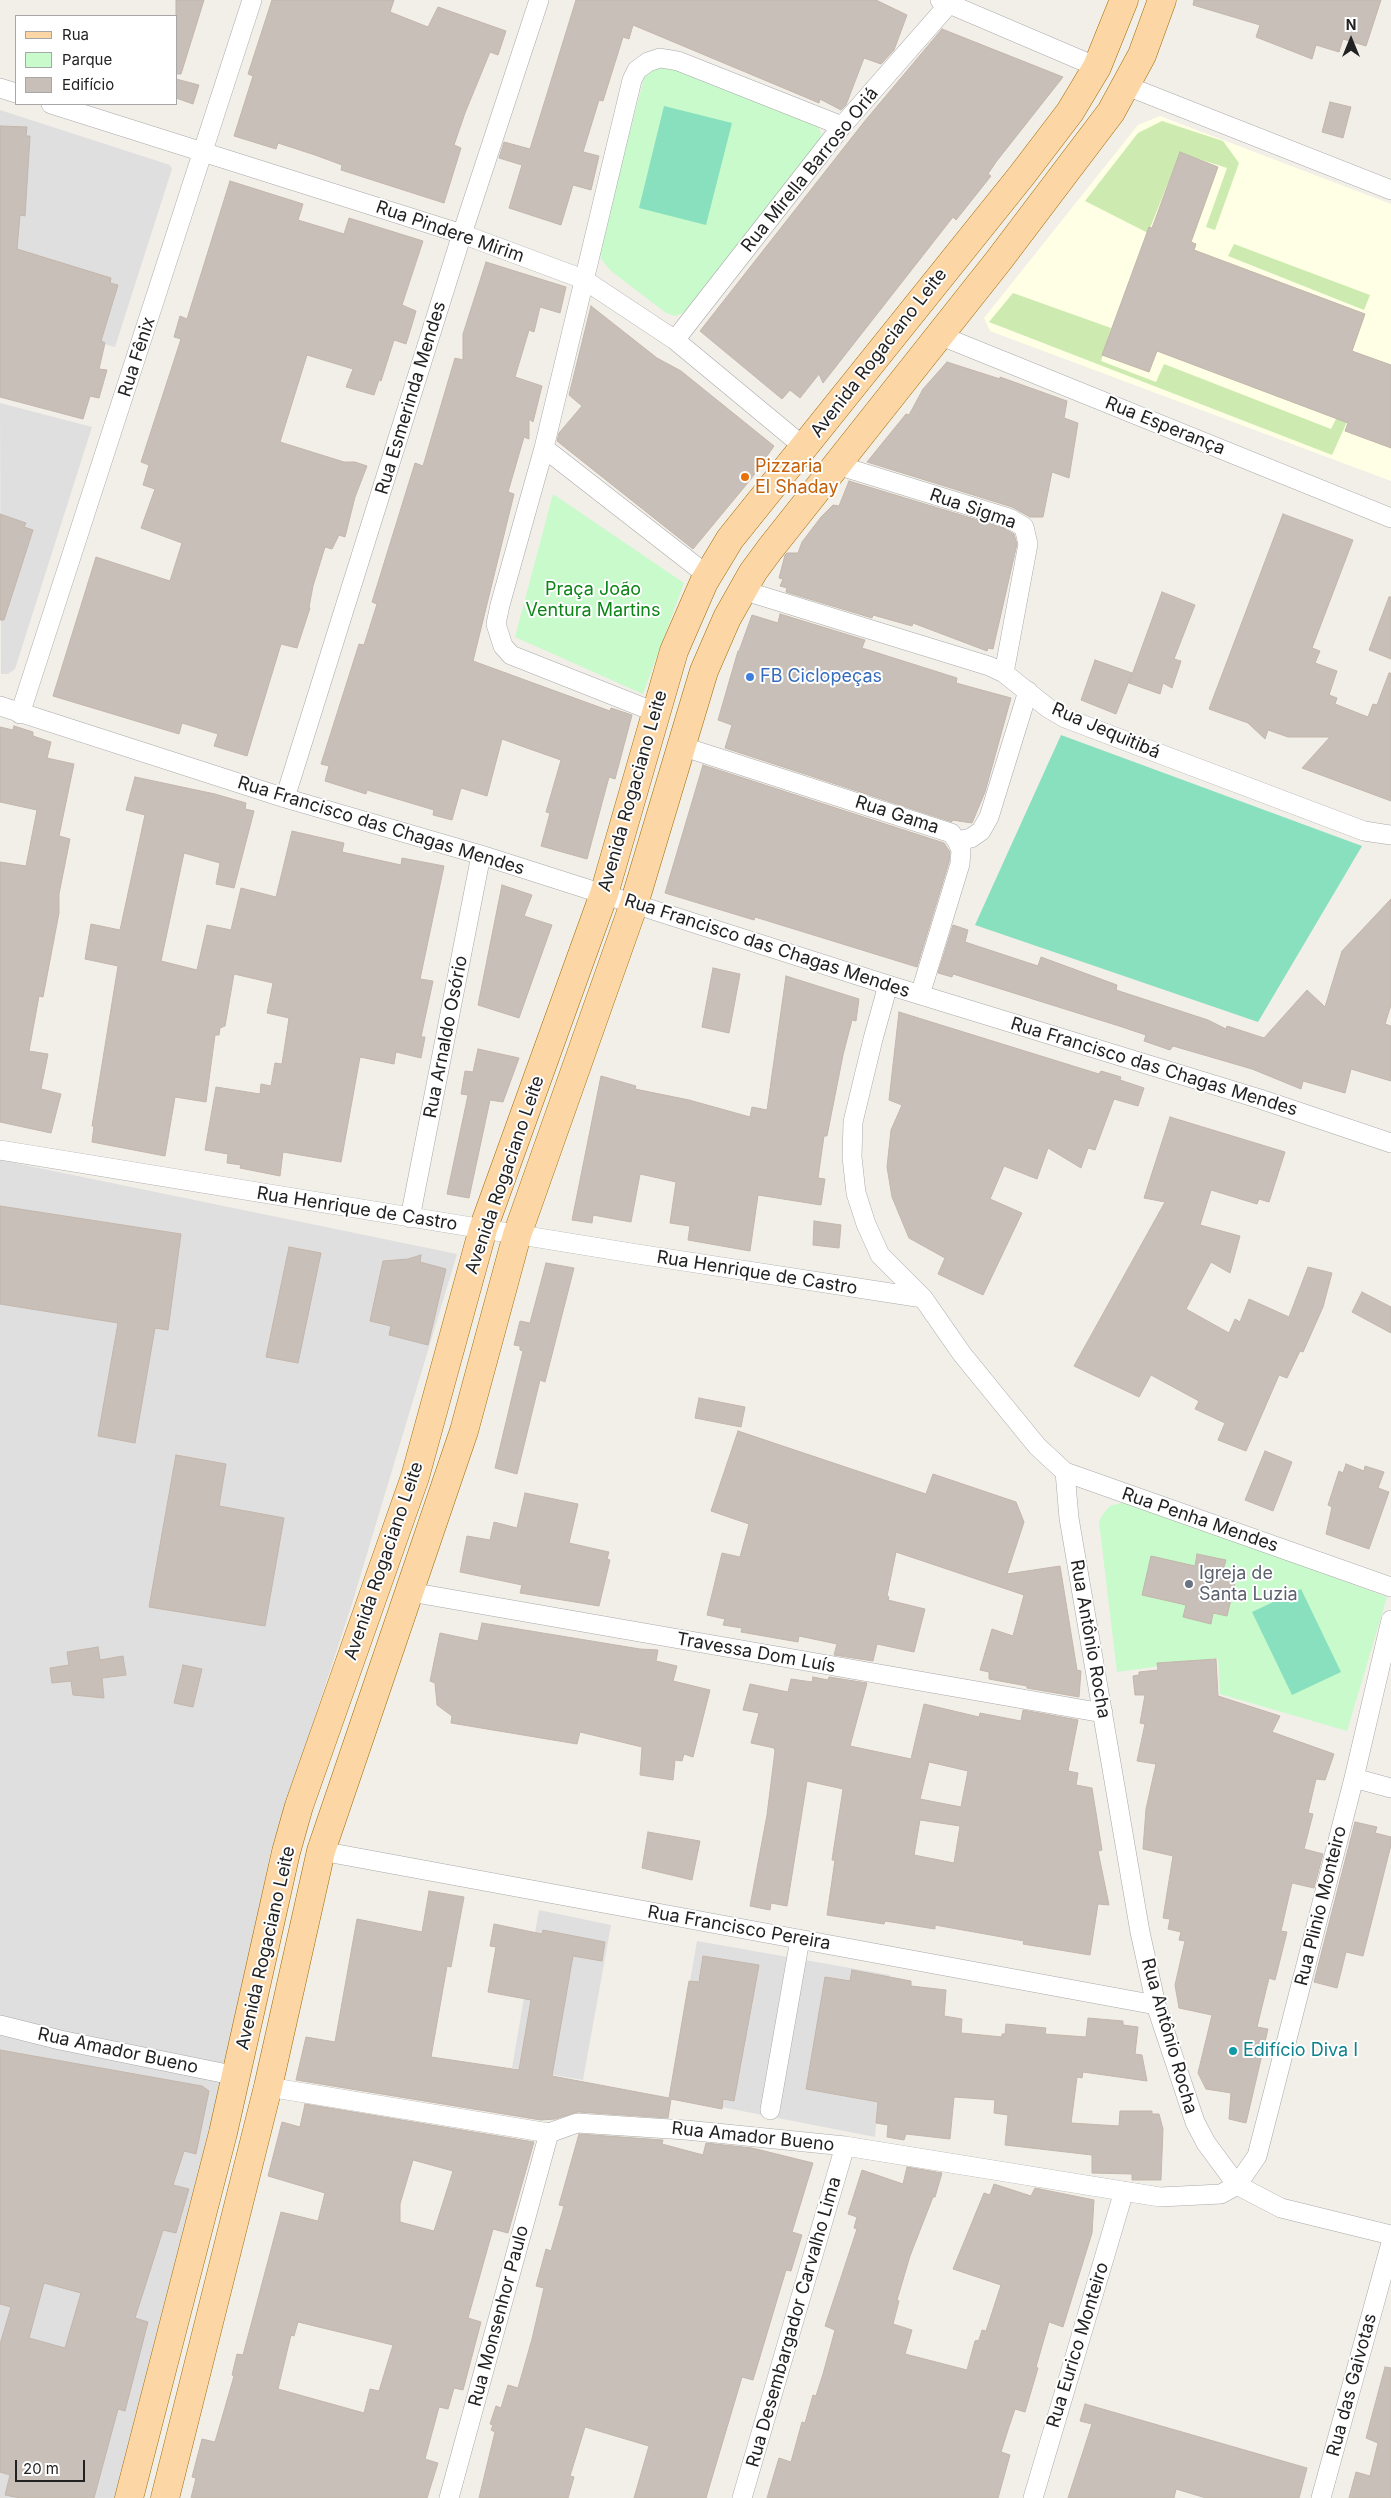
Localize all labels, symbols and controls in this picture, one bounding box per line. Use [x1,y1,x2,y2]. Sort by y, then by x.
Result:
legend [15,15,178,105]
north arrow [1326,15,1376,65]
text: N [1346,16,1356,33]
text: Rua [62,25,89,44]
text: Parque [62,50,112,69]
text: Edifício [62,75,114,94]
street label: Rua Mirella Barroso Oriá [737,83,883,257]
street label: Rua Pindere Mirim [373,197,527,267]
street label: Avenida Rogaciano Leite [806,264,952,442]
street label: Rua Esmerinda Mendes [371,299,451,497]
street label: Rua Fênix [114,314,160,400]
street label: Rua Esperança [1102,392,1228,460]
place label: Pizzaria El Shaday [755,456,839,498]
marker: Pizzaria El Shaday [739,471,751,483]
street label: Rua Sigma [927,484,1019,534]
park label: Praça João Ventura Martins [526,579,660,622]
place label: FB Ciclopeças [760,666,882,688]
marker: FB Ciclopeças [744,671,756,683]
street label: Avenida Rogaciano Leite [594,688,672,894]
street label: Rua Jequitibá [1049,698,1163,764]
street label: Rua Francisco das Chagas Mendes [235,772,527,880]
street label: Rua Gama [852,791,942,839]
street label: Rua Francisco das Chagas Mendes [621,890,913,1002]
street label: Rua Arnaldo Osório [420,954,472,1120]
street label: Rua Francisco das Chagas Mendes [1008,1013,1300,1121]
street label: Avenida Rogaciano Leite [461,1073,549,1277]
street label: Rua Henrique de Castro [255,1182,459,1236]
street label: Rua Henrique de Castro [655,1246,859,1300]
street label: Avenida Rogaciano Leite [340,1459,428,1663]
street label: Rua Penha Mendes [1119,1483,1281,1557]
street label: Rua Antônio Rocha [1065,1558,1115,1720]
place label: Igreja de Santa Luzia [1199,1563,1298,1606]
marker: Igreja de Santa Luzia [1183,1578,1195,1590]
street label: Travessa Dom Luís [675,1628,837,1678]
street label: Rua Plinio Monteiro [1291,1824,1351,1988]
street label: Avenida Rogaciano Leite [232,1844,300,2052]
street label: Rua Francisco Pereira [646,1901,832,1955]
street label: Rua Antônio Rocha [1136,1956,1202,2116]
street label: Rua Amador Bueno [36,2023,200,2079]
place label: Edifício Diva I [1243,2040,1358,2062]
marker: Edifício Diva I [1227,2045,1239,2057]
street label: Rua Amador Bueno [670,2118,836,2156]
street label: Rua Desembargador Carvalho Lima [742,2174,846,2470]
street label: Rua Monsenhor Paulo [464,2223,534,2409]
street label: Rua Eurico Monteiro [1043,2260,1113,2430]
street label: Rua das Gaivotas [1323,2311,1381,2459]
scale bar [18,2450,88,2482]
text: 20 m [23,2459,59,2478]

